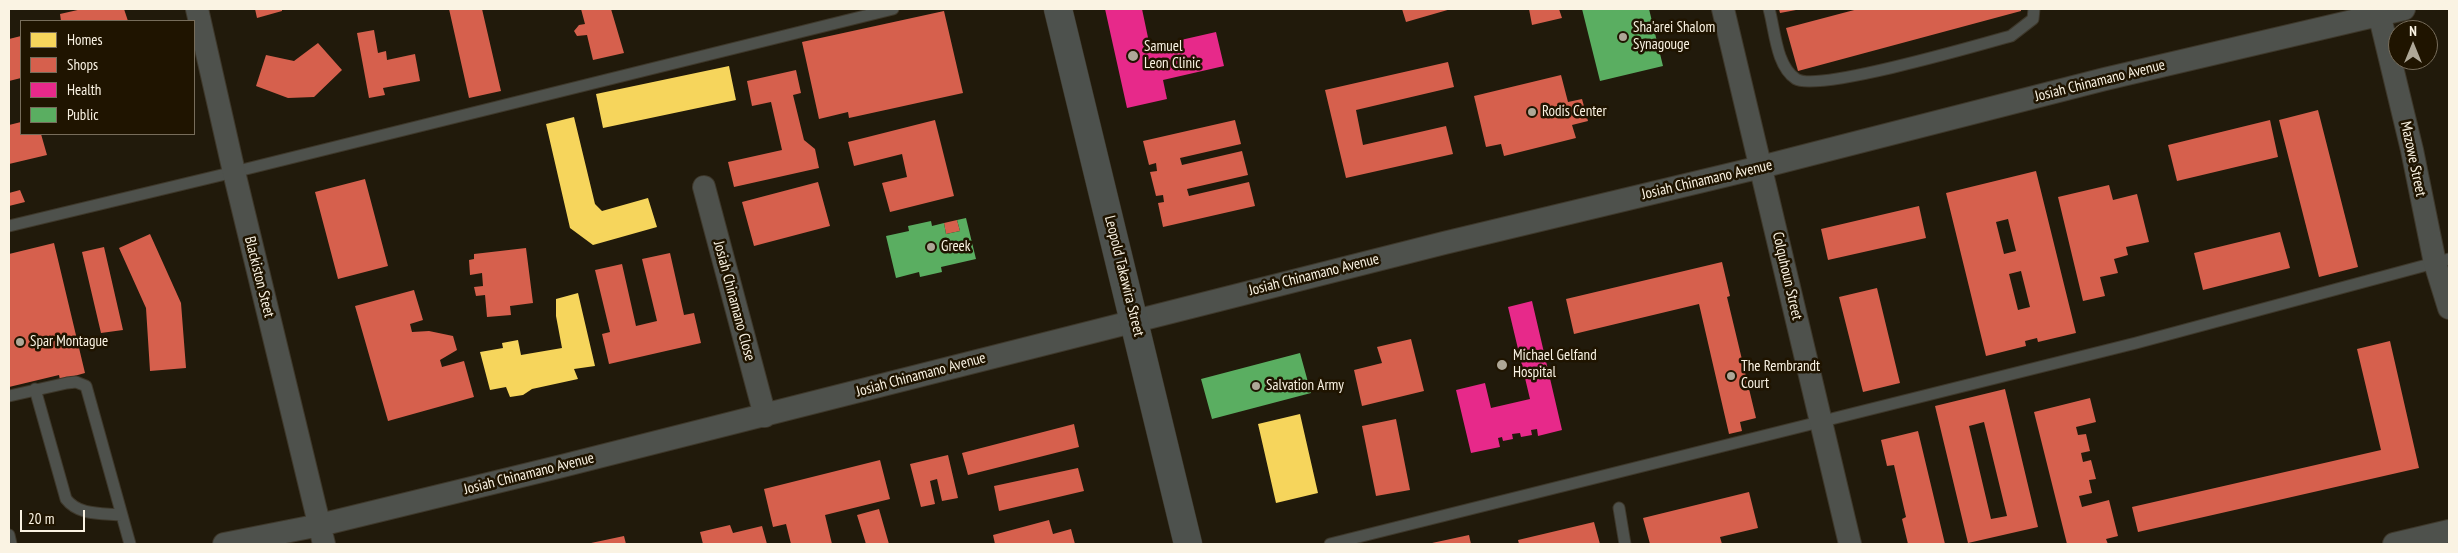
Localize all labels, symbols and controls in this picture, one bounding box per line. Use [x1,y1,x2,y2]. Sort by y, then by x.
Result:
place label: Sha'arei Shalom Synagouge [1633,19,1715,54]
legend [20,20,195,135]
north arrow [2388,20,2438,70]
text: N [2409,22,2417,40]
text: Homes [67,30,103,49]
marker: Sha'arei Shalom Synagouge [1617,31,1629,43]
place label: Samuel Leon Clinic [1144,38,1201,73]
marker: Samuel Leon Clinic [1126,49,1140,63]
text: Shops [67,55,98,74]
street label: Josiah Chinamano Avenue [2033,56,2167,106]
text: Health [67,80,101,99]
place label: Rodis Center [1542,103,1607,121]
text: Public [67,105,98,124]
marker: Rodis Center [1526,106,1538,118]
street label: Mazowe Street [2396,120,2430,198]
street label: Josiah Chinamano Avenue [1640,156,1774,204]
street label: Leopold Takawira Street [1100,214,1148,338]
street label: Colquhoun Street [1768,230,1806,322]
street label: Blackiston Steet [240,234,278,320]
place label: Greek [941,238,971,256]
street label: Josiah Chinamano Close [709,239,759,363]
marker: Greek [925,241,937,253]
street label: Josiah Chinamano Avenue [1247,250,1381,300]
place label: Spar Montague [30,333,108,351]
marker: Spar Montague [14,336,26,348]
place label: Michael Gelfand Hospital [1513,347,1597,382]
street label: Josiah Chinamano Avenue [854,349,988,401]
marker: Michael Gelfand Hospital [1495,358,1509,372]
place label: The Rembrandt Court [1741,358,1820,393]
marker: The Rembrandt Court [1725,370,1737,382]
place label: Salvation Army [1266,377,1344,395]
marker: Salvation Army [1250,380,1262,392]
street label: Josiah Chinamano Avenue [462,449,596,499]
scale bar [22,500,88,532]
text: 20 m [28,509,54,528]

